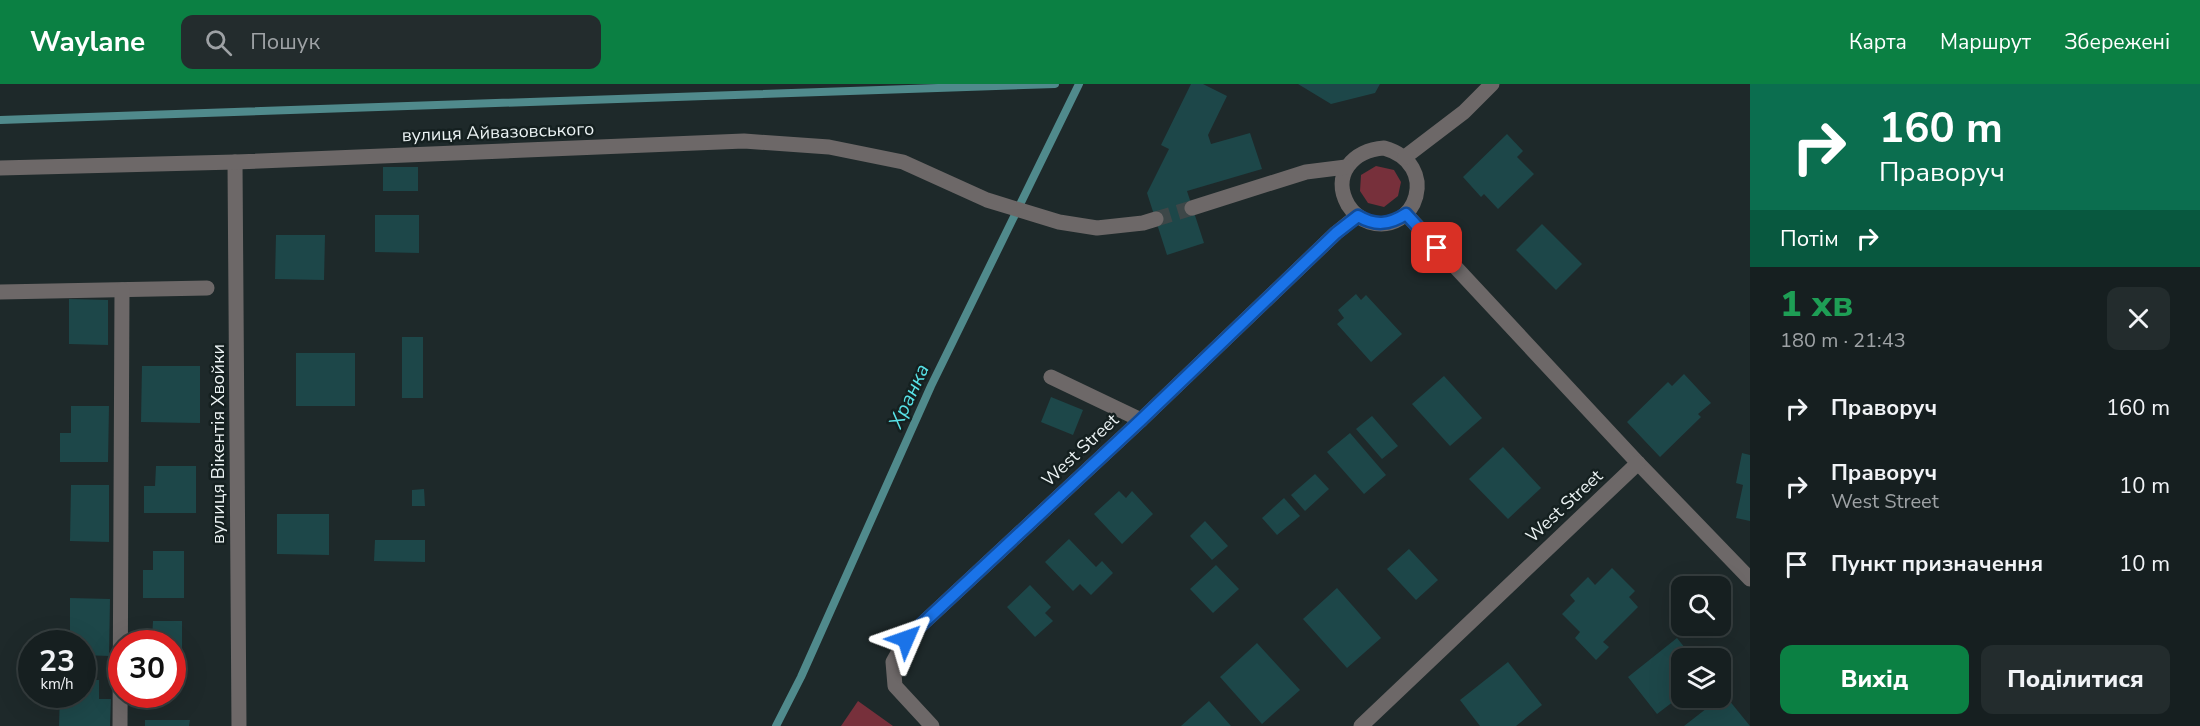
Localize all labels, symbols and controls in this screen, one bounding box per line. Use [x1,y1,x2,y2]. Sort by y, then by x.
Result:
search box [181,15,601,69]
text: Waylane [30,23,145,61]
icon: search [202,26,235,59]
text: Пошук [250,27,320,57]
text: Карта [1849,28,1907,56]
text: Маршрут [1940,28,2031,56]
text: Збережені [2064,28,2170,56]
text: 160 m [1879,100,2003,157]
icon: right [1780,108,1858,186]
street label: вулиця Айвазовського [401,117,595,147]
text: Праворуч [1879,154,2005,191]
pin [1411,222,1462,273]
icon: right [1851,222,1884,255]
text: Потім [1780,224,1839,254]
icon: arrive [1420,231,1453,264]
text: 1 хв [1780,280,1853,329]
button: close [2107,287,2170,350]
text: 180 m · 21:43 [1780,327,1906,354]
street label: вулиця Вікентія Хвойки [206,344,230,544]
water label: Хранка [882,359,936,434]
icon: right [1780,392,1813,425]
text: Праворуч [1831,393,1937,423]
text: 160 m [2106,393,2170,423]
street label: West Street [1036,408,1124,492]
text: Праворуч [1831,458,1937,488]
street label: West Street [1520,464,1608,548]
icon: right [1780,470,1813,503]
text: 10 m [2119,471,2170,501]
text: West Street [1831,488,1939,515]
icon: arrive [1780,548,1813,581]
text: Пункт призначення [1831,549,2043,579]
text: 10 m [2119,549,2170,579]
map controls [1671,576,1731,708]
button: search [1671,576,1731,636]
position arrow [874,607,938,671]
speed limit sign: 30 [108,630,186,708]
text: 23 [39,641,75,682]
button: Вихід [1780,645,1969,714]
button: Поділитися [1981,645,2170,714]
button: layers [1671,648,1731,708]
text: km/h [40,674,74,694]

